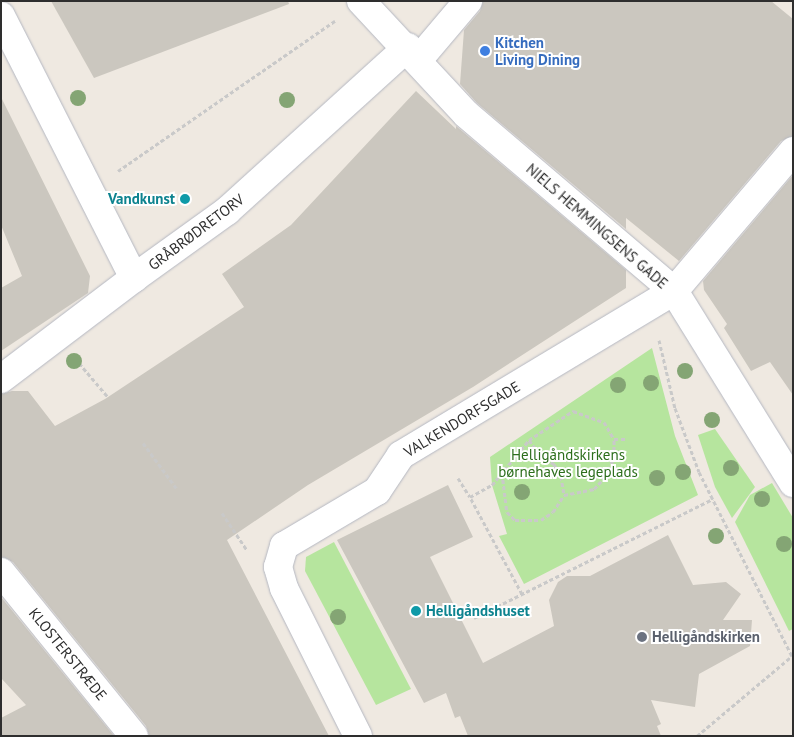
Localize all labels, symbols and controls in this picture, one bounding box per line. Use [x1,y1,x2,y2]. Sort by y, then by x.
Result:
place label: Kitchen Living Dining [495,33,580,68]
marker: Kitchen Living Dining [479,45,491,57]
street label: NIELS HEMMINGSENS GADE [523,160,671,292]
place label: Vandkunst [108,190,175,208]
street label: GRÅBRØDRETORV [145,190,247,274]
marker: Vandkunst [179,193,191,205]
street label: VALKENDORFSGADE [401,377,523,461]
park label: Helligåndskirkens børnehaves legeplads [498,445,638,480]
place label: Helligåndshuset [426,602,530,620]
street label: KLOSTERSTRÆDE [25,604,111,704]
marker: Helligåndshuset [410,605,422,617]
place label: Helligåndskirken [652,628,760,646]
marker: Helligåndskirken [636,631,648,643]

